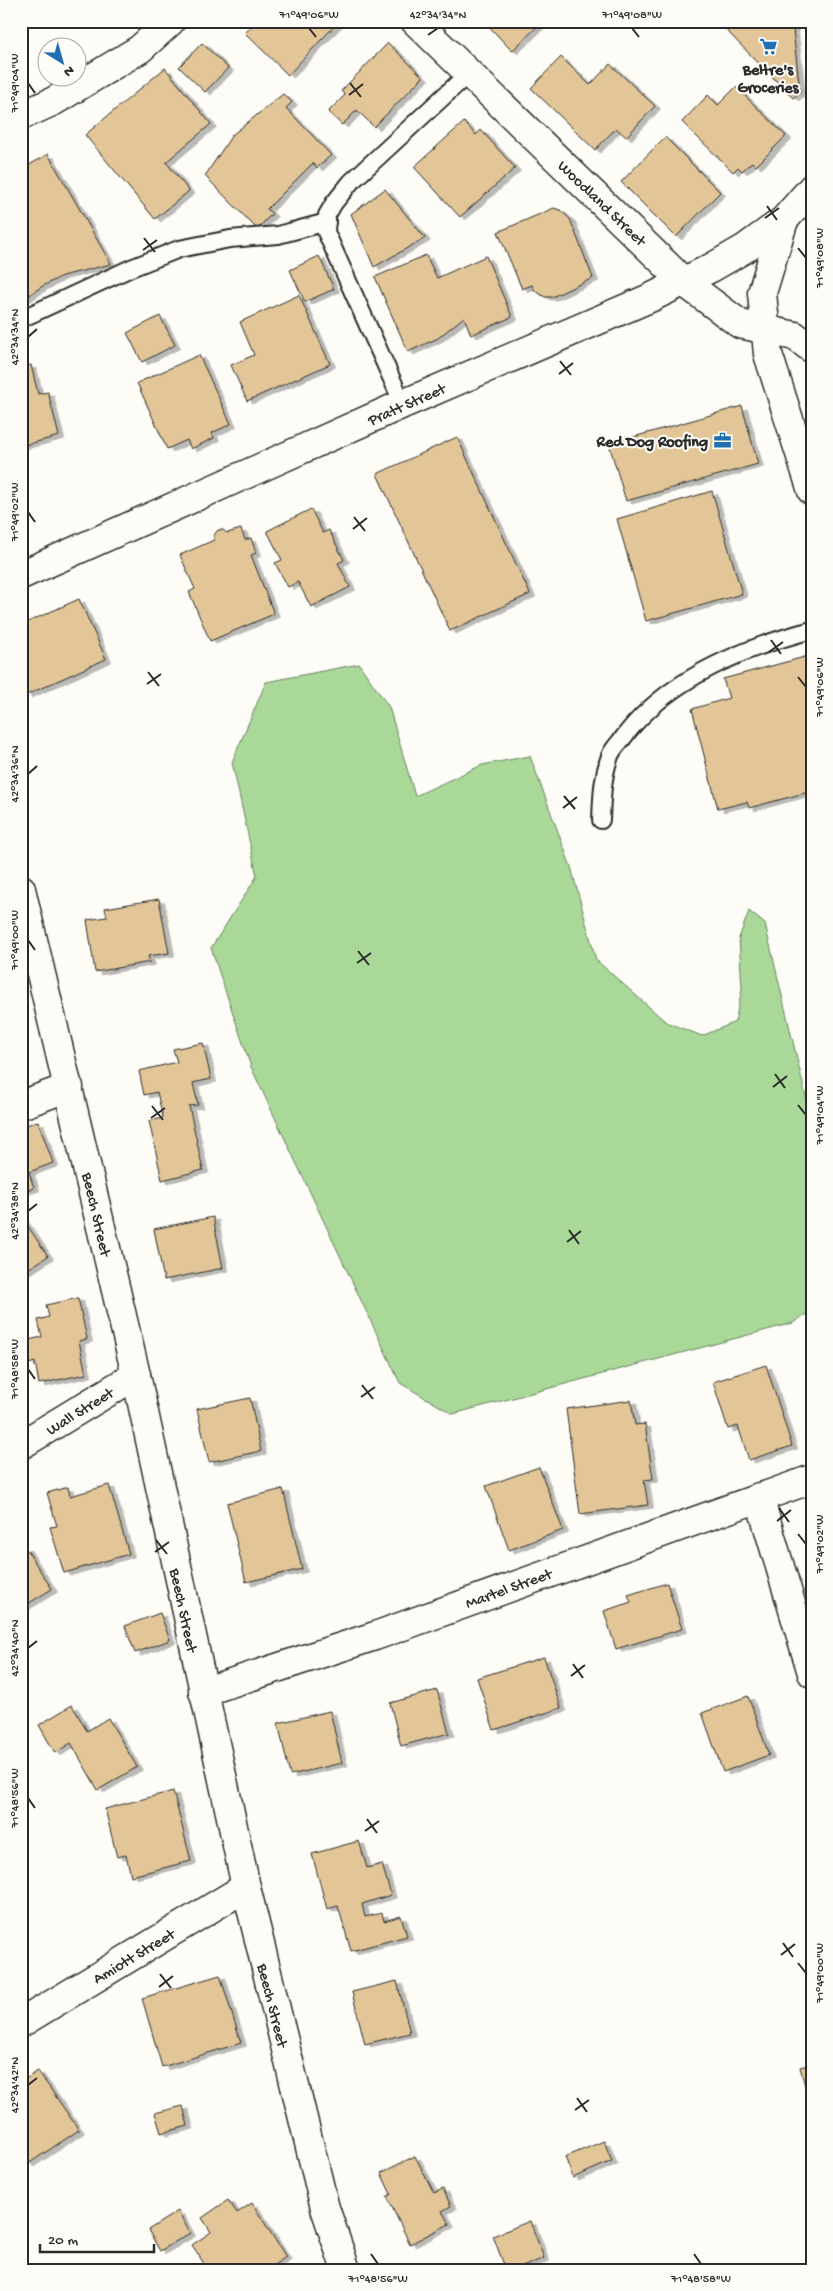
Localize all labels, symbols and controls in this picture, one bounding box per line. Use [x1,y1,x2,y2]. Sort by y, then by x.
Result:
text: 71°49'06"W [278,9,339,23]
text: 42°34'34"N [410,9,466,23]
text: 71°49'08"W [601,9,662,23]
supermarket icon: Beltre's Groceries [758,36,778,56]
north arrow [38,38,88,88]
text: 71°49'04"W [9,54,23,113]
text: N [60,61,77,80]
place label: Beltre's Groceries [737,62,800,99]
street label: Woodland Street [552,158,650,252]
text: 71°49'08"W [814,228,828,289]
text: 42°34'34"N [9,309,23,365]
street label: Pratt Street [365,380,450,432]
office icon: Red Dog Roofing [712,430,732,450]
place label: Red Dog Roofing [596,433,708,453]
text: 71°49'02"W [9,482,23,543]
text: 71°49'06"W [814,657,828,718]
text: 42°34'36"N [9,745,23,803]
text: 71°49'00"W [9,910,23,971]
text: 71°49'04"W [814,1086,828,1145]
street label: Beech Street [76,1170,114,1260]
text: 42°34'38"N [9,1182,23,1240]
text: 71°48'58"W [9,1339,23,1400]
street label: Wall Street [44,1384,119,1441]
text: 71°49'02"W [814,1514,828,1575]
street label: Martel Street [463,1565,556,1615]
street label: Beech Street [163,1566,200,1656]
text: 42°34'40"N [9,1619,23,1677]
text: 71°48'56"W [9,1768,23,1829]
street label: Amiott Street [90,1925,180,1990]
text: 71°49'00"W [814,1943,828,2004]
street label: Beech Street [251,1961,290,2051]
text: 42°34'42"N [9,2057,23,2113]
scale bar [40,2221,154,2253]
text: 20 m [48,2232,78,2250]
text: 71°48'56"W [347,2273,408,2287]
text: 71°48'58"W [670,2273,731,2287]

